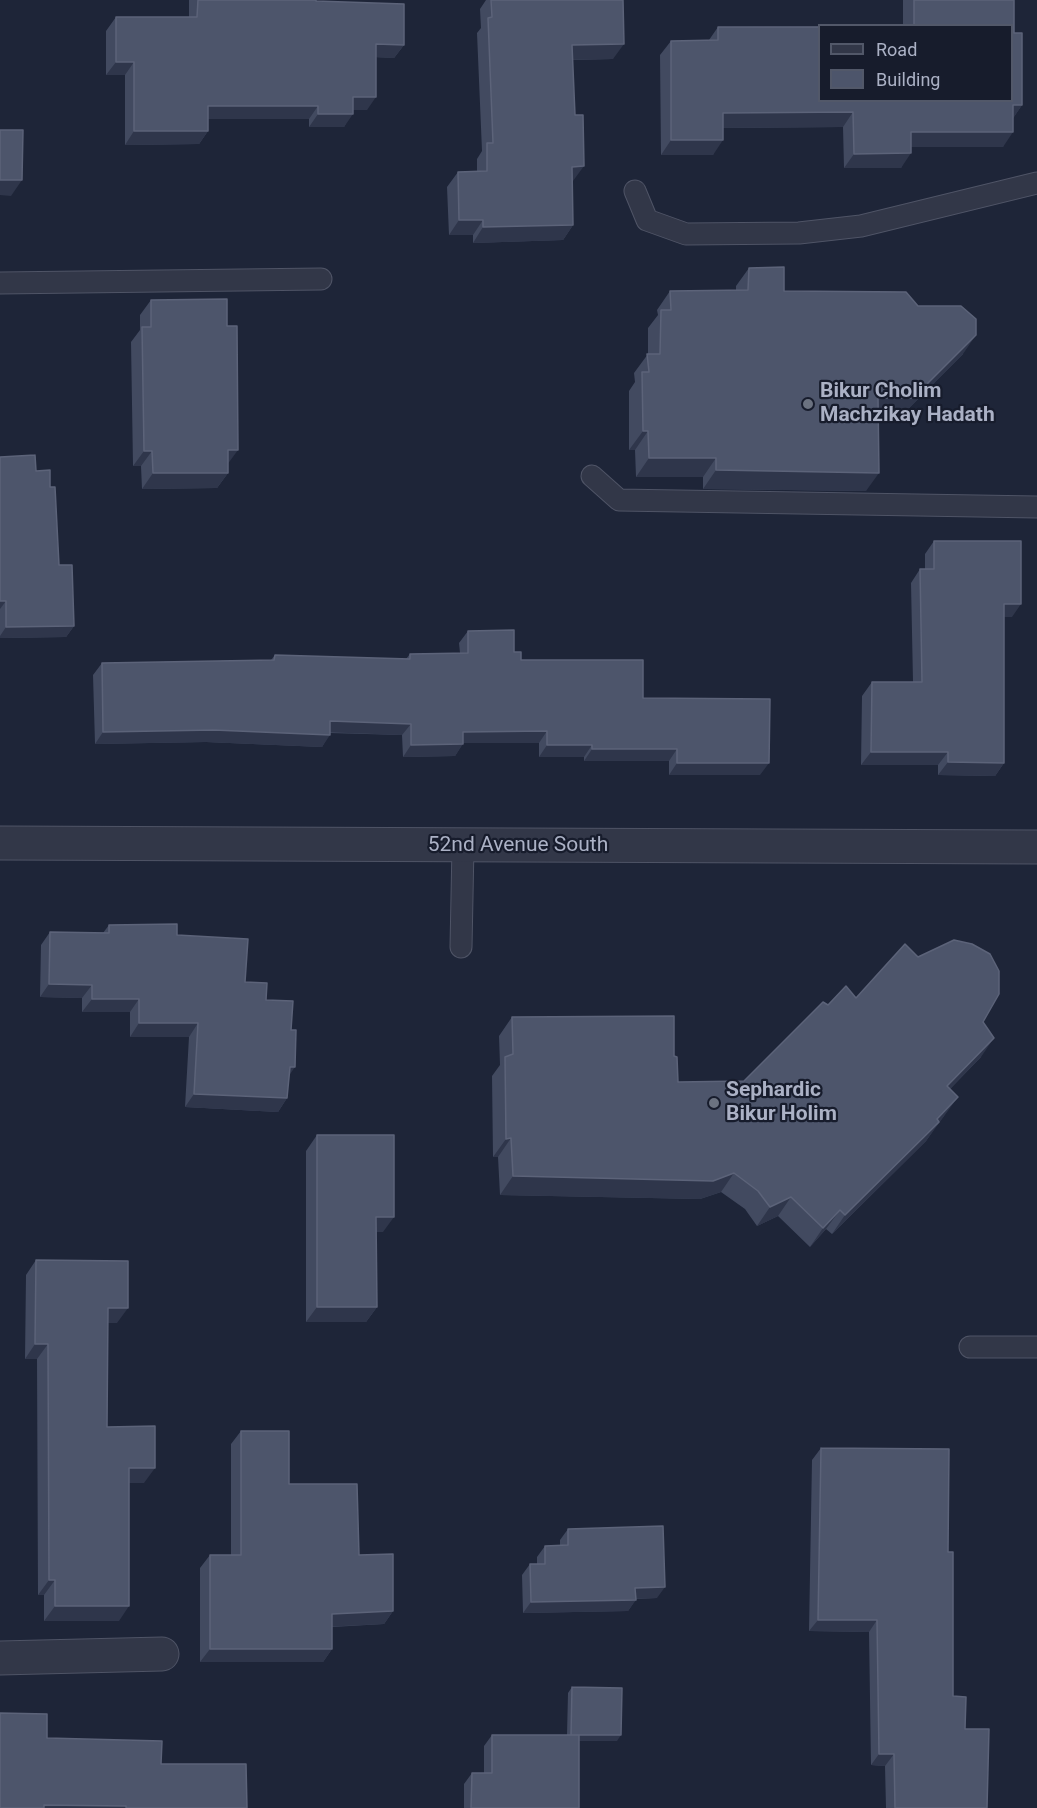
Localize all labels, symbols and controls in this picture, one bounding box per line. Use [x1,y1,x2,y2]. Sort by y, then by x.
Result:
legend [818,24,1013,102]
text: Road [876,39,917,60]
text: Building [876,69,940,90]
place label: Bikur Cholim Machzikay Hadath [820,379,995,429]
marker: Bikur Cholim Machzikay Hadath [801,397,815,411]
street label: 52nd Avenue South [428,833,608,859]
place label: Sephardic Bikur Holim [726,1078,837,1128]
marker: Sephardic Bikur Holim [707,1096,721,1110]

